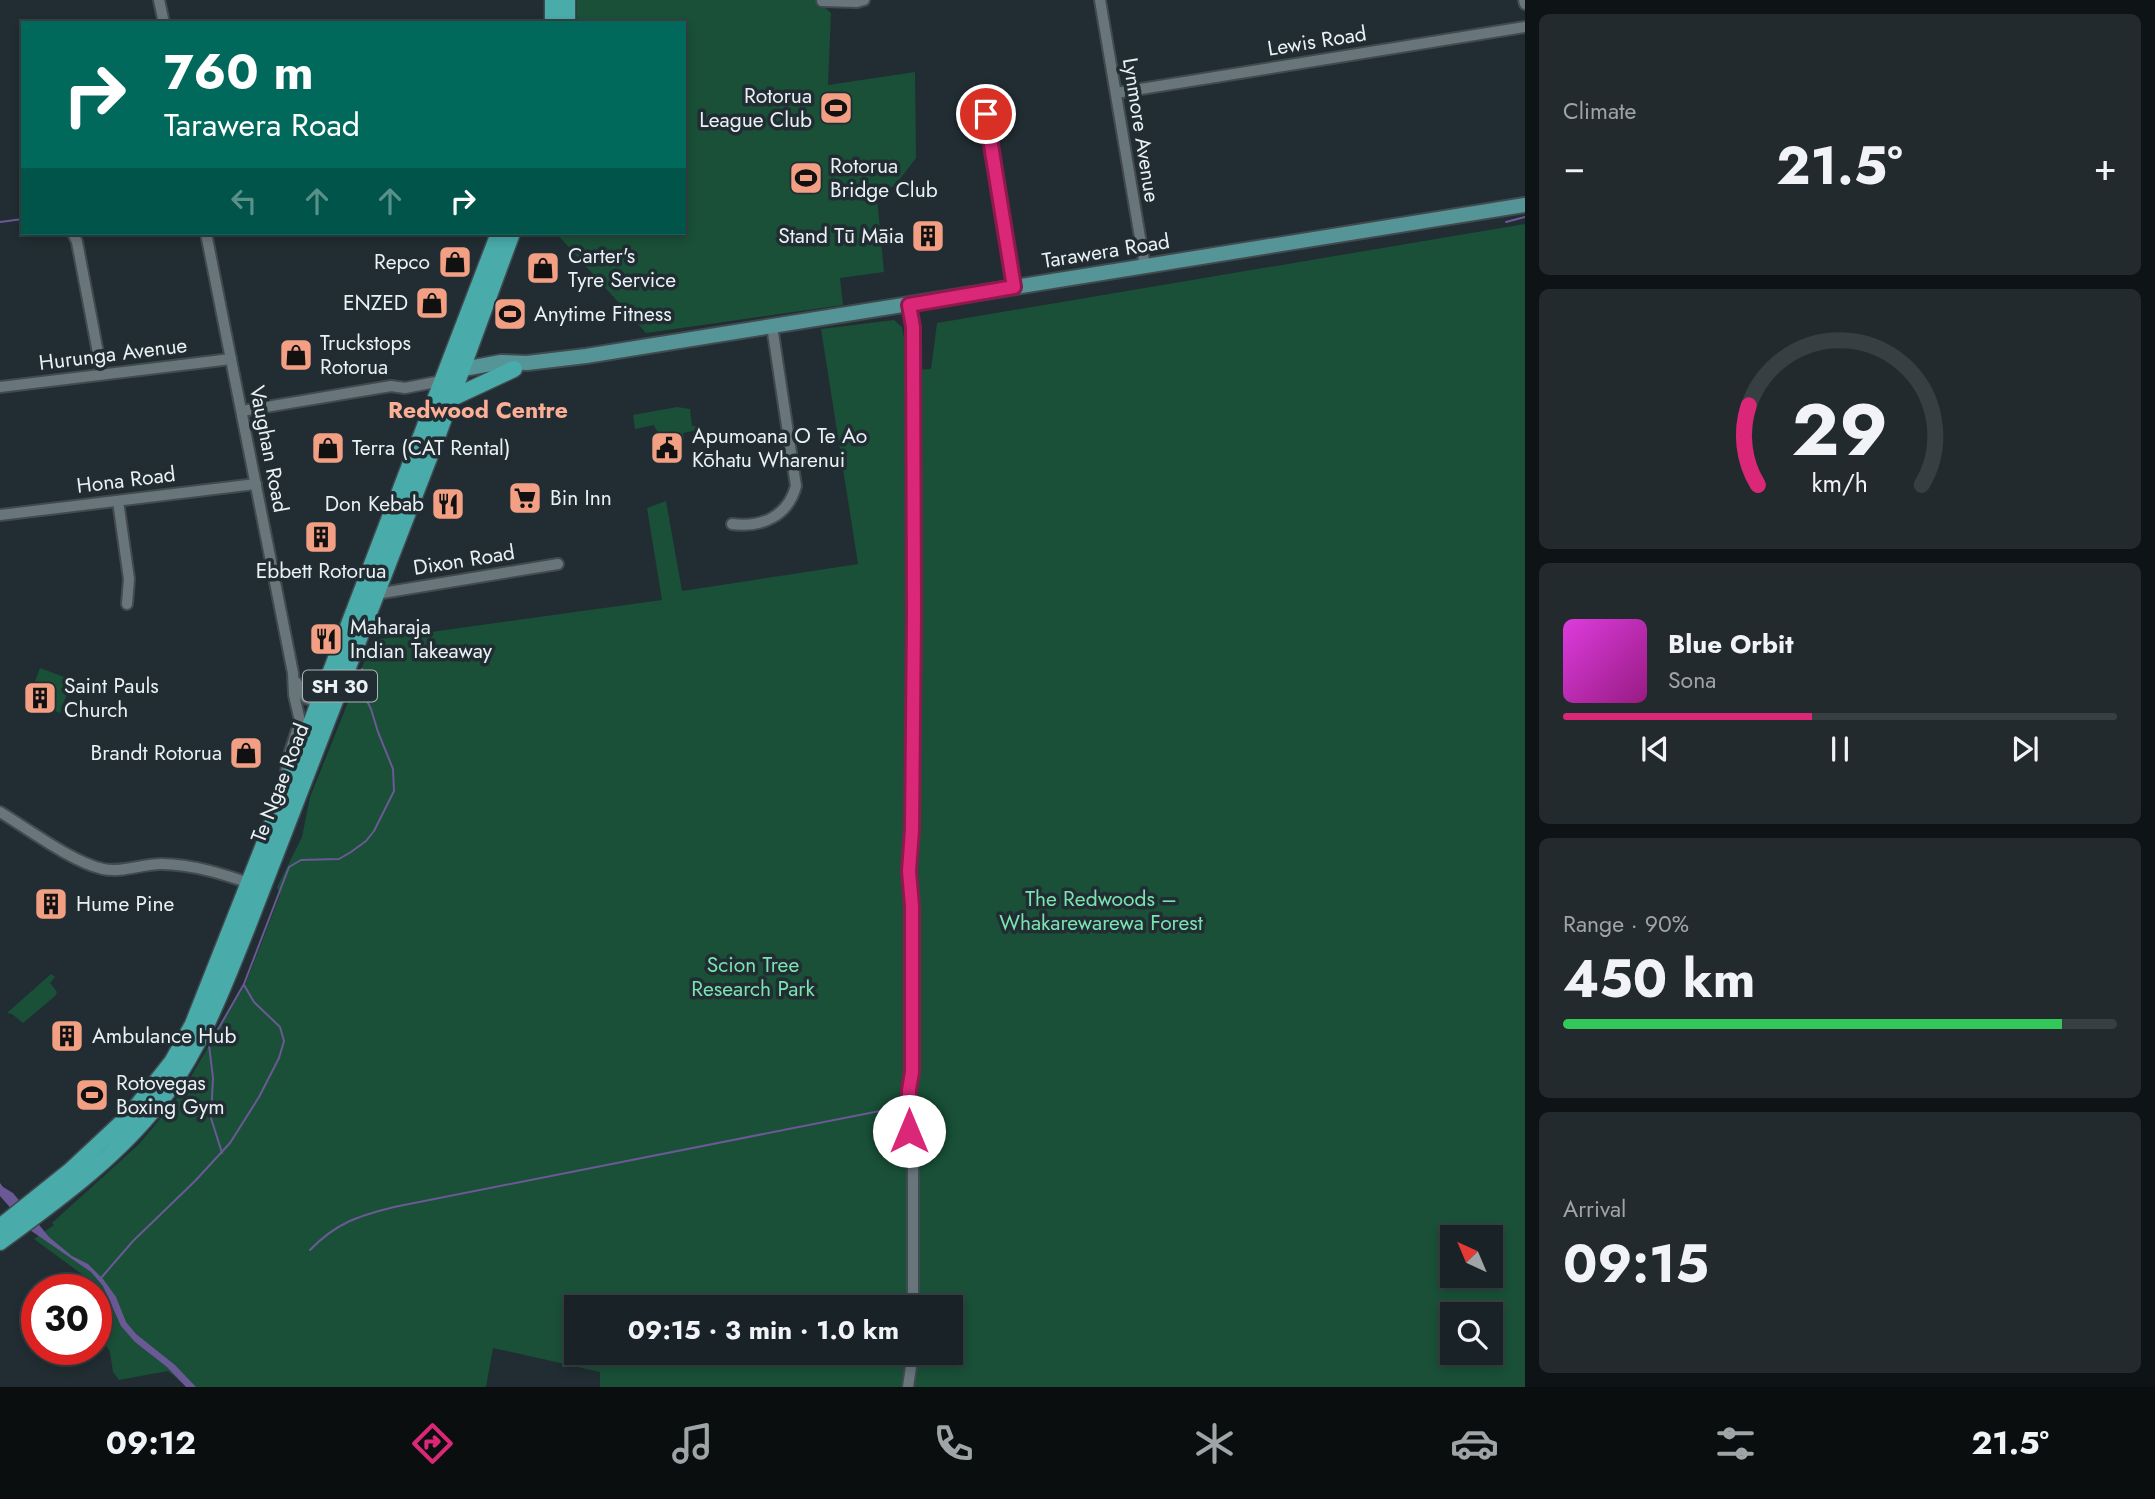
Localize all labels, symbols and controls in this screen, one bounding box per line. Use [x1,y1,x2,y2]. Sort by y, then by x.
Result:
street label: Lewis Road [1265,18,1369,64]
text: 760 m [164,37,314,107]
icon: right [49,49,140,140]
street label: Lynmore Avenue [1115,56,1167,205]
place label: Rotorua League Club [699,81,812,135]
pin [956,84,1016,144]
sports icon: Rotorua League Club [817,89,855,127]
text: Climate [1563,94,1636,128]
icon: arrive [967,95,1005,133]
text: Tarawera Road [164,102,360,148]
text: 21.5° [1776,128,1903,204]
text: − [1563,139,1585,194]
text: + [2094,139,2117,194]
place label: Rotorua Bridge Club [830,151,938,205]
sports icon: Rotorua Bridge Club [787,159,825,197]
icon: left [225,182,263,220]
icon: ahead [298,182,336,220]
icon: ahead [371,182,409,220]
icon: right [444,182,482,220]
building icon: Stand Tū Māia [909,217,947,255]
place label: Stand Tū Māia [778,221,904,251]
street label: Tarawera Road [1040,226,1172,276]
place label: Carter's Tyre Service [568,241,676,295]
shop icon: Repco [436,243,474,281]
place label: Repco [374,247,430,277]
shop icon: Carter's Tyre Service [524,249,562,287]
shop icon: ENZED [413,284,451,322]
place label: ENZED [343,288,408,318]
sports icon: Anytime Fitness [491,295,529,333]
place label: Anytime Fitness [534,299,672,329]
place label: Truckstops Rotorua [320,328,411,382]
street label: Hurunga Avenue [37,330,189,378]
shop icon: Truckstops Rotorua [277,336,315,374]
text: 29 [1792,377,1888,482]
street label: Vaughan Road [242,383,296,515]
district label: Redwood Centre [388,393,568,427]
place label: Apumoana O Te Ao Kōhatu Wharenui [692,421,867,475]
shop icon: Terra (CAT Rental) [309,429,347,467]
public building icon: Apumoana O Te Ao Kōhatu Wharenui [648,429,686,467]
place label: Terra (CAT Rental) [352,433,510,463]
street label: Hona Road [75,459,177,501]
text: km/h [1812,465,1868,501]
supermarket icon: Bin Inn [506,479,544,517]
place label: Bin Inn [550,483,612,513]
restaurant icon: Don Kebab [429,485,467,523]
place label: Don Kebab [325,489,424,519]
building icon: Ebbett Rotorua [302,518,340,556]
street label: Dixon Road [411,537,517,583]
place label: Ebbett Rotorua [256,556,386,586]
place label: Maharaja Indian Takeaway [350,612,493,666]
restaurant icon: Maharaja Indian Takeaway [307,620,345,658]
text: Blue Orbit [1668,625,1793,663]
text: Sona [1668,663,1716,697]
road number: SH 30 [303,670,377,702]
place label: Saint Pauls Church [64,671,159,725]
building icon: Saint Pauls Church [21,679,59,717]
street label: Te Ngae Road [244,719,316,847]
icon: previous [1636,730,1674,768]
icon: pause [1821,730,1859,768]
icon: next [2006,730,2044,768]
shop icon: Brandt Rotorua [227,734,265,772]
place label: Brandt Rotorua [91,738,222,768]
park label: The Redwoods – Whakarewarewa Forest [999,884,1203,938]
building icon: Hume Pine [32,885,70,923]
place label: Hume Pine [76,889,175,919]
text: Range · 90% [1563,907,1689,941]
text: 450 km [1563,941,1756,1017]
park label: Scion Tree Research Park [691,950,816,1004]
building icon: Ambulance Hub [48,1017,86,1055]
place label: Ambulance Hub [92,1021,236,1051]
place label: Rotovegas Boxing Gym [116,1068,225,1122]
sports icon: Rotovegas Boxing Gym [73,1076,111,1114]
position arrow [872,1094,946,1168]
text: Arrival [1563,1192,1626,1226]
north arrow [1440,1225,1503,1288]
map controls [1440,1225,1503,1365]
text: 09:15 [1563,1226,1709,1302]
speed limit sign: 30 [21,1274,112,1365]
button: search [1440,1302,1503,1365]
text: 09:15 · 3 min · 1.0 km [628,1311,899,1349]
icon: directions [408,1419,457,1468]
icon: music [668,1419,717,1468]
icon: phone [929,1419,978,1468]
icon: climate [1190,1419,1239,1468]
icon: car [1450,1419,1499,1468]
icon: filters [1711,1419,1760,1468]
text: 09:12 [106,1420,196,1466]
text: 21.5° [1971,1420,2049,1466]

